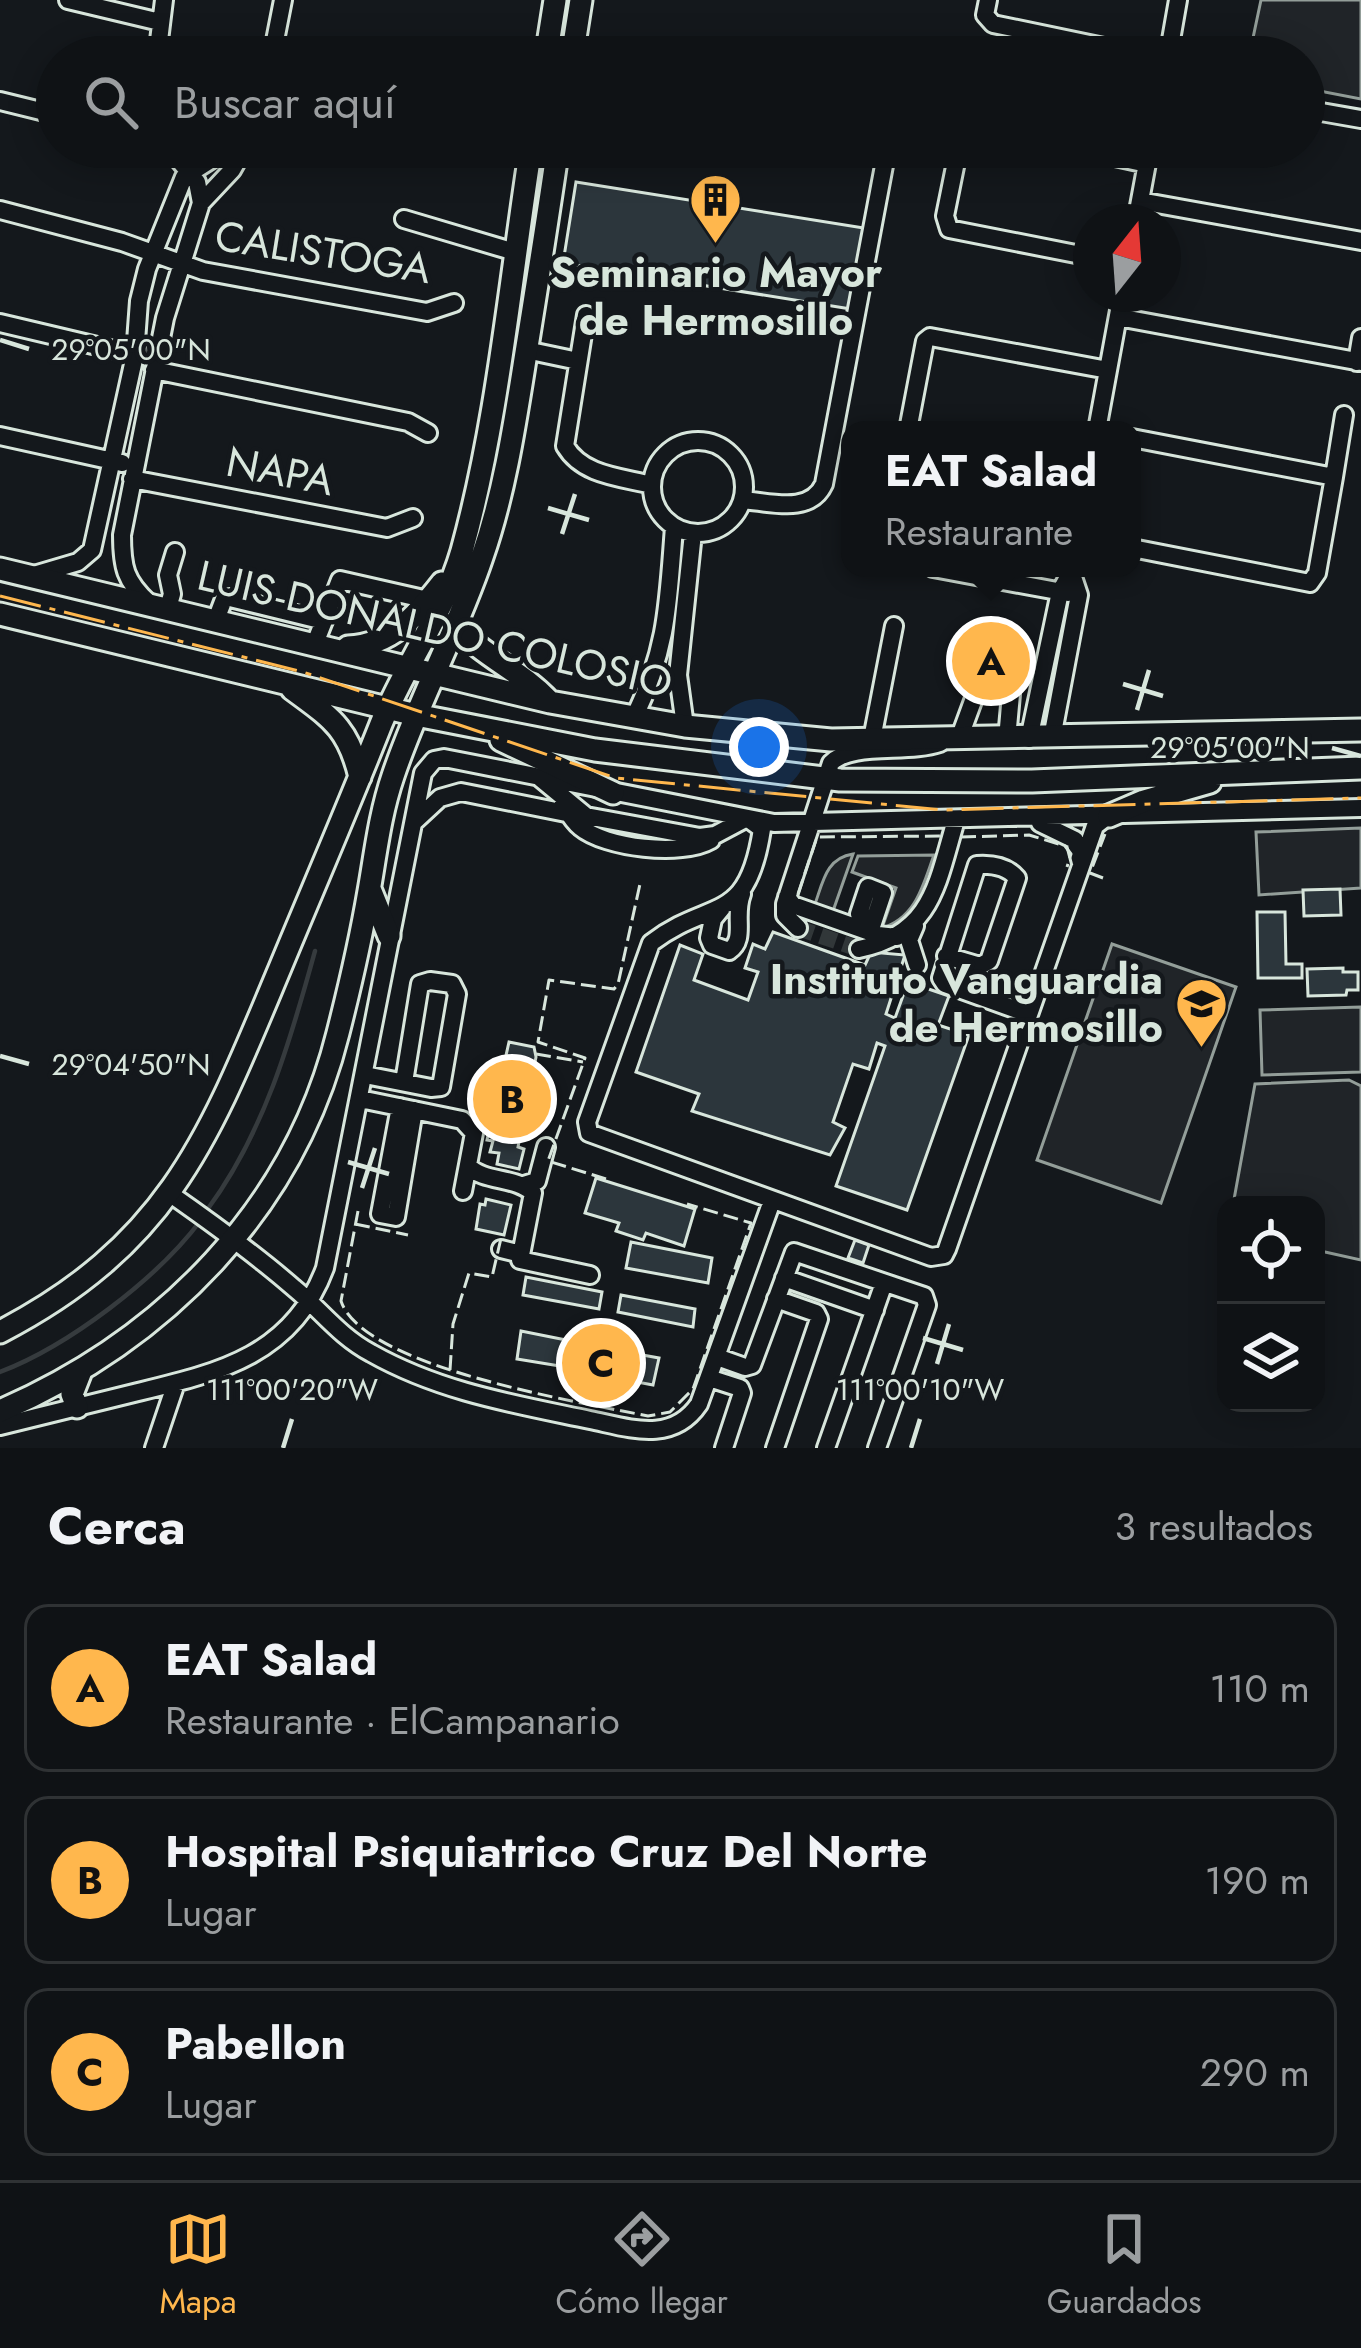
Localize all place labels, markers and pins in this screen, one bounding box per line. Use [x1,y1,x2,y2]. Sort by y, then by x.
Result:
building icon: Seminario Mayor de Hermosillo [688,172,744,246]
place label: Seminario Mayor de Hermosillo [550,242,883,351]
pin: A [952,616,1030,706]
place label: Instituto Vanguardia de Hermosillo [770,949,1163,1058]
school or university icon: Instituto Vanguardia de Hermosillo [1174,975,1230,1049]
pin: B [473,1054,551,1144]
pin: C [562,1318,640,1408]

